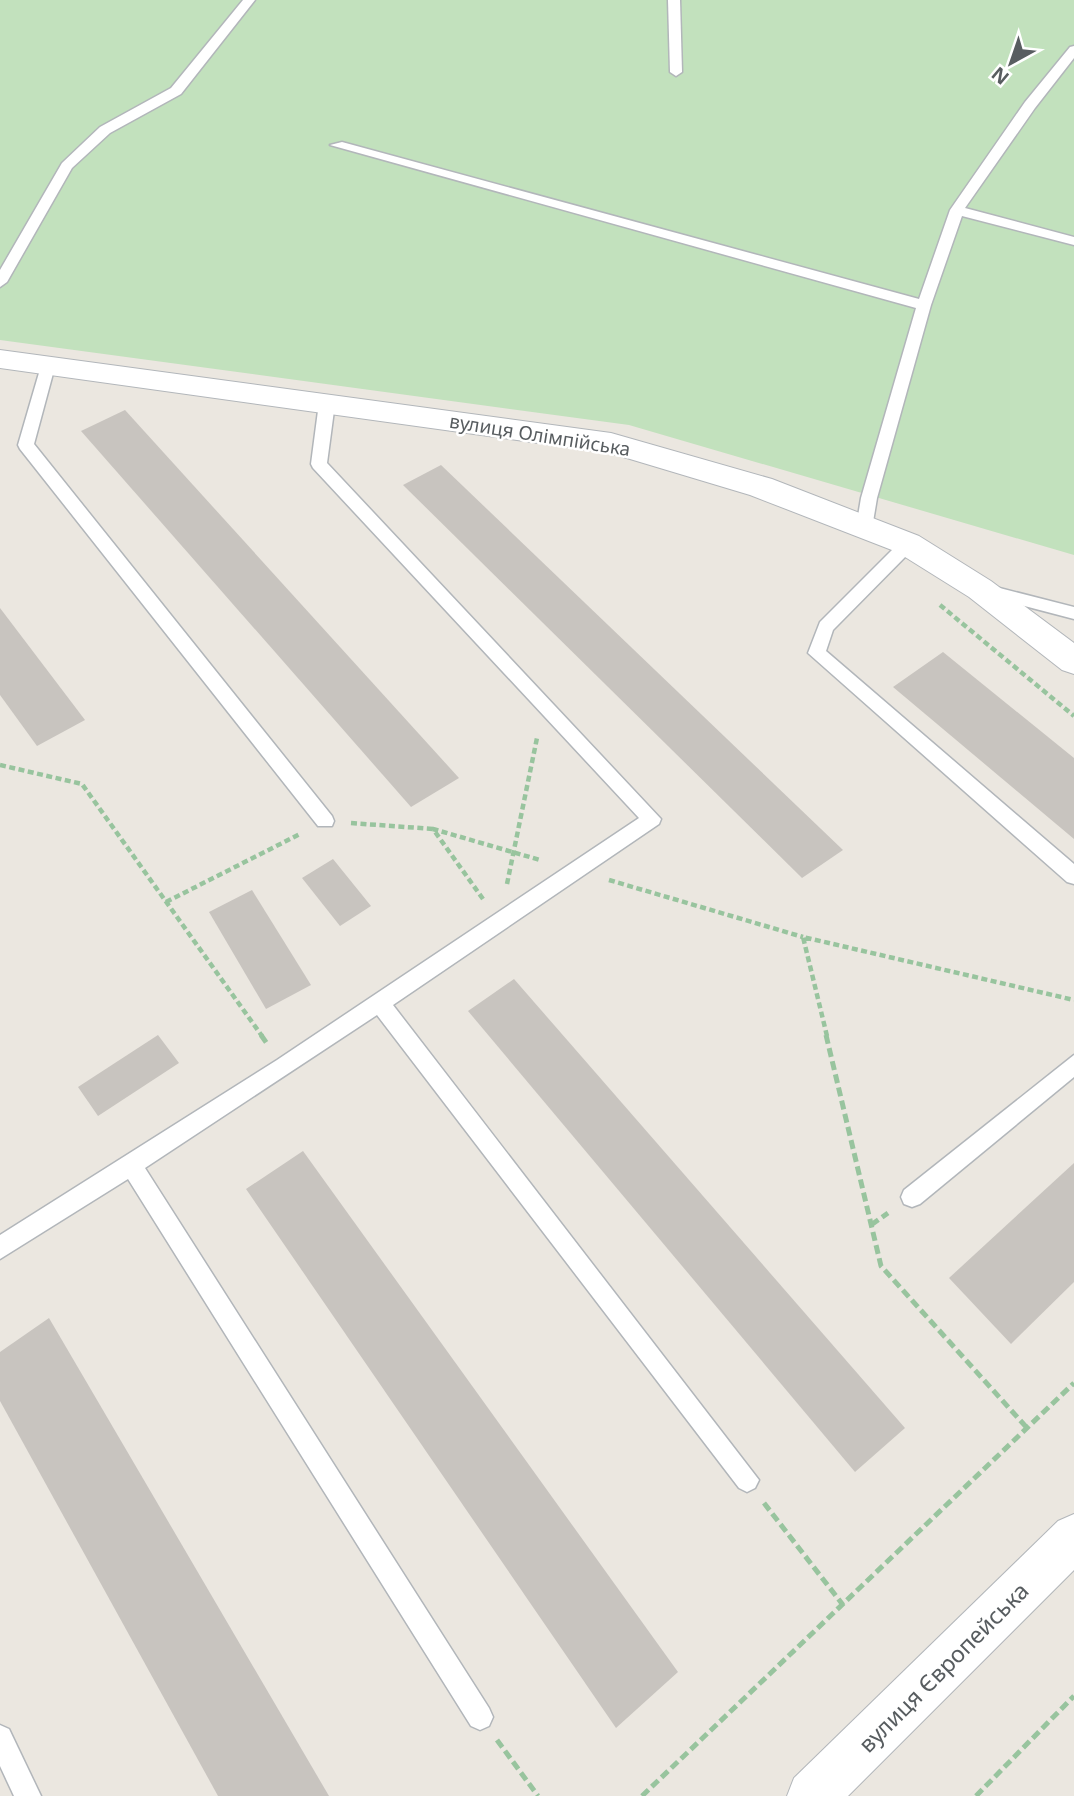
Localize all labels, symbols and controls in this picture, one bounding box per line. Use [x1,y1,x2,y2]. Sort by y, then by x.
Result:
north arrow [976,28,1046,98]
text: N [986,61,1014,91]
street label: вулиця Олімпійська [448,408,632,462]
street label: вулиця Європейська [851,1575,1035,1759]

